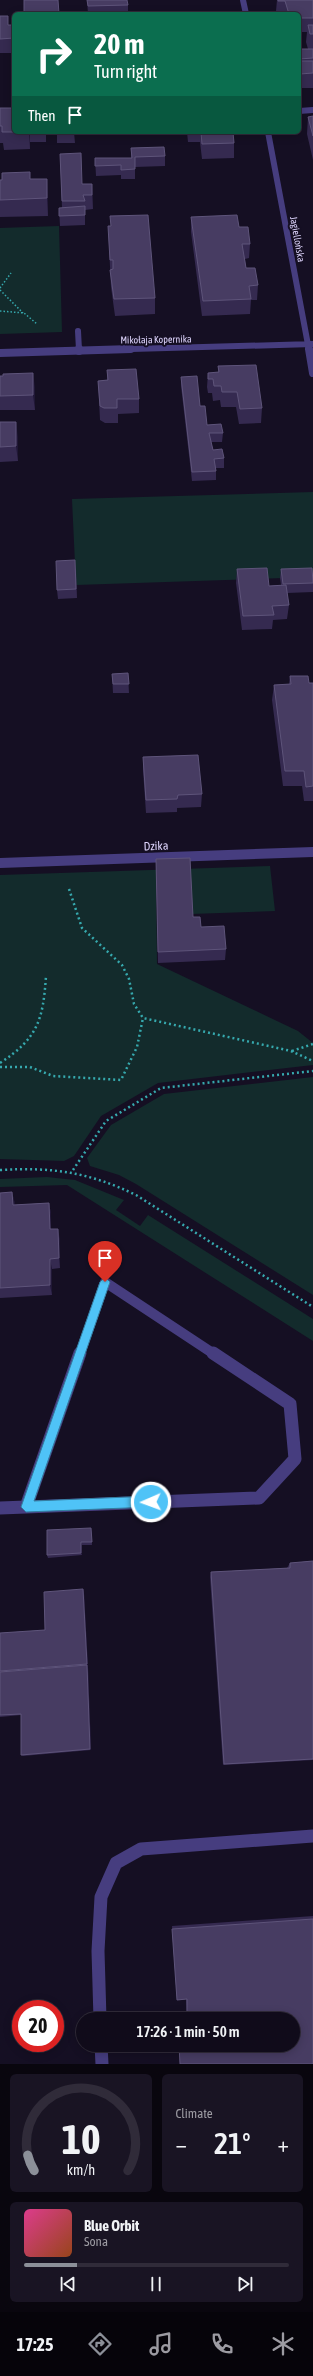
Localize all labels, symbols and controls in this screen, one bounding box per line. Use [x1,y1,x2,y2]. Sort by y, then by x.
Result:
icon: right [28,28,80,80]
text: 20 m [94,28,144,60]
text: Turn right [94,61,157,82]
icon: arrive [64,104,86,126]
text: Then [28,107,56,124]
street label: Jagiellońska [288,215,307,263]
street label: Mikołaja Kopernika [120,333,192,346]
street label: Dzika [143,839,169,853]
pin [88,1241,122,1282]
icon: arrive [94,1247,116,1269]
position arrow [130,1481,172,1523]
speed limit sign: 20 [12,2000,64,2052]
text: 17:26 · 1 min · 50 m [136,2023,240,2040]
text: Climate [176,2106,213,2121]
text: 10 [61,2115,100,2163]
text: 21° [214,2126,250,2160]
text: − [176,2131,187,2157]
text: + [278,2131,289,2157]
text: km/h [67,2162,95,2178]
text: Blue Orbit [84,2217,139,2234]
text: Sona [84,2234,108,2249]
icon: previous [57,2273,79,2295]
icon: pause [145,2273,167,2295]
icon: next [234,2273,256,2295]
icon: directions [86,2330,114,2358]
icon: music [147,2330,175,2358]
icon: phone [208,2330,236,2358]
icon: climate [269,2330,297,2358]
text: 17:25 [16,2334,53,2355]

